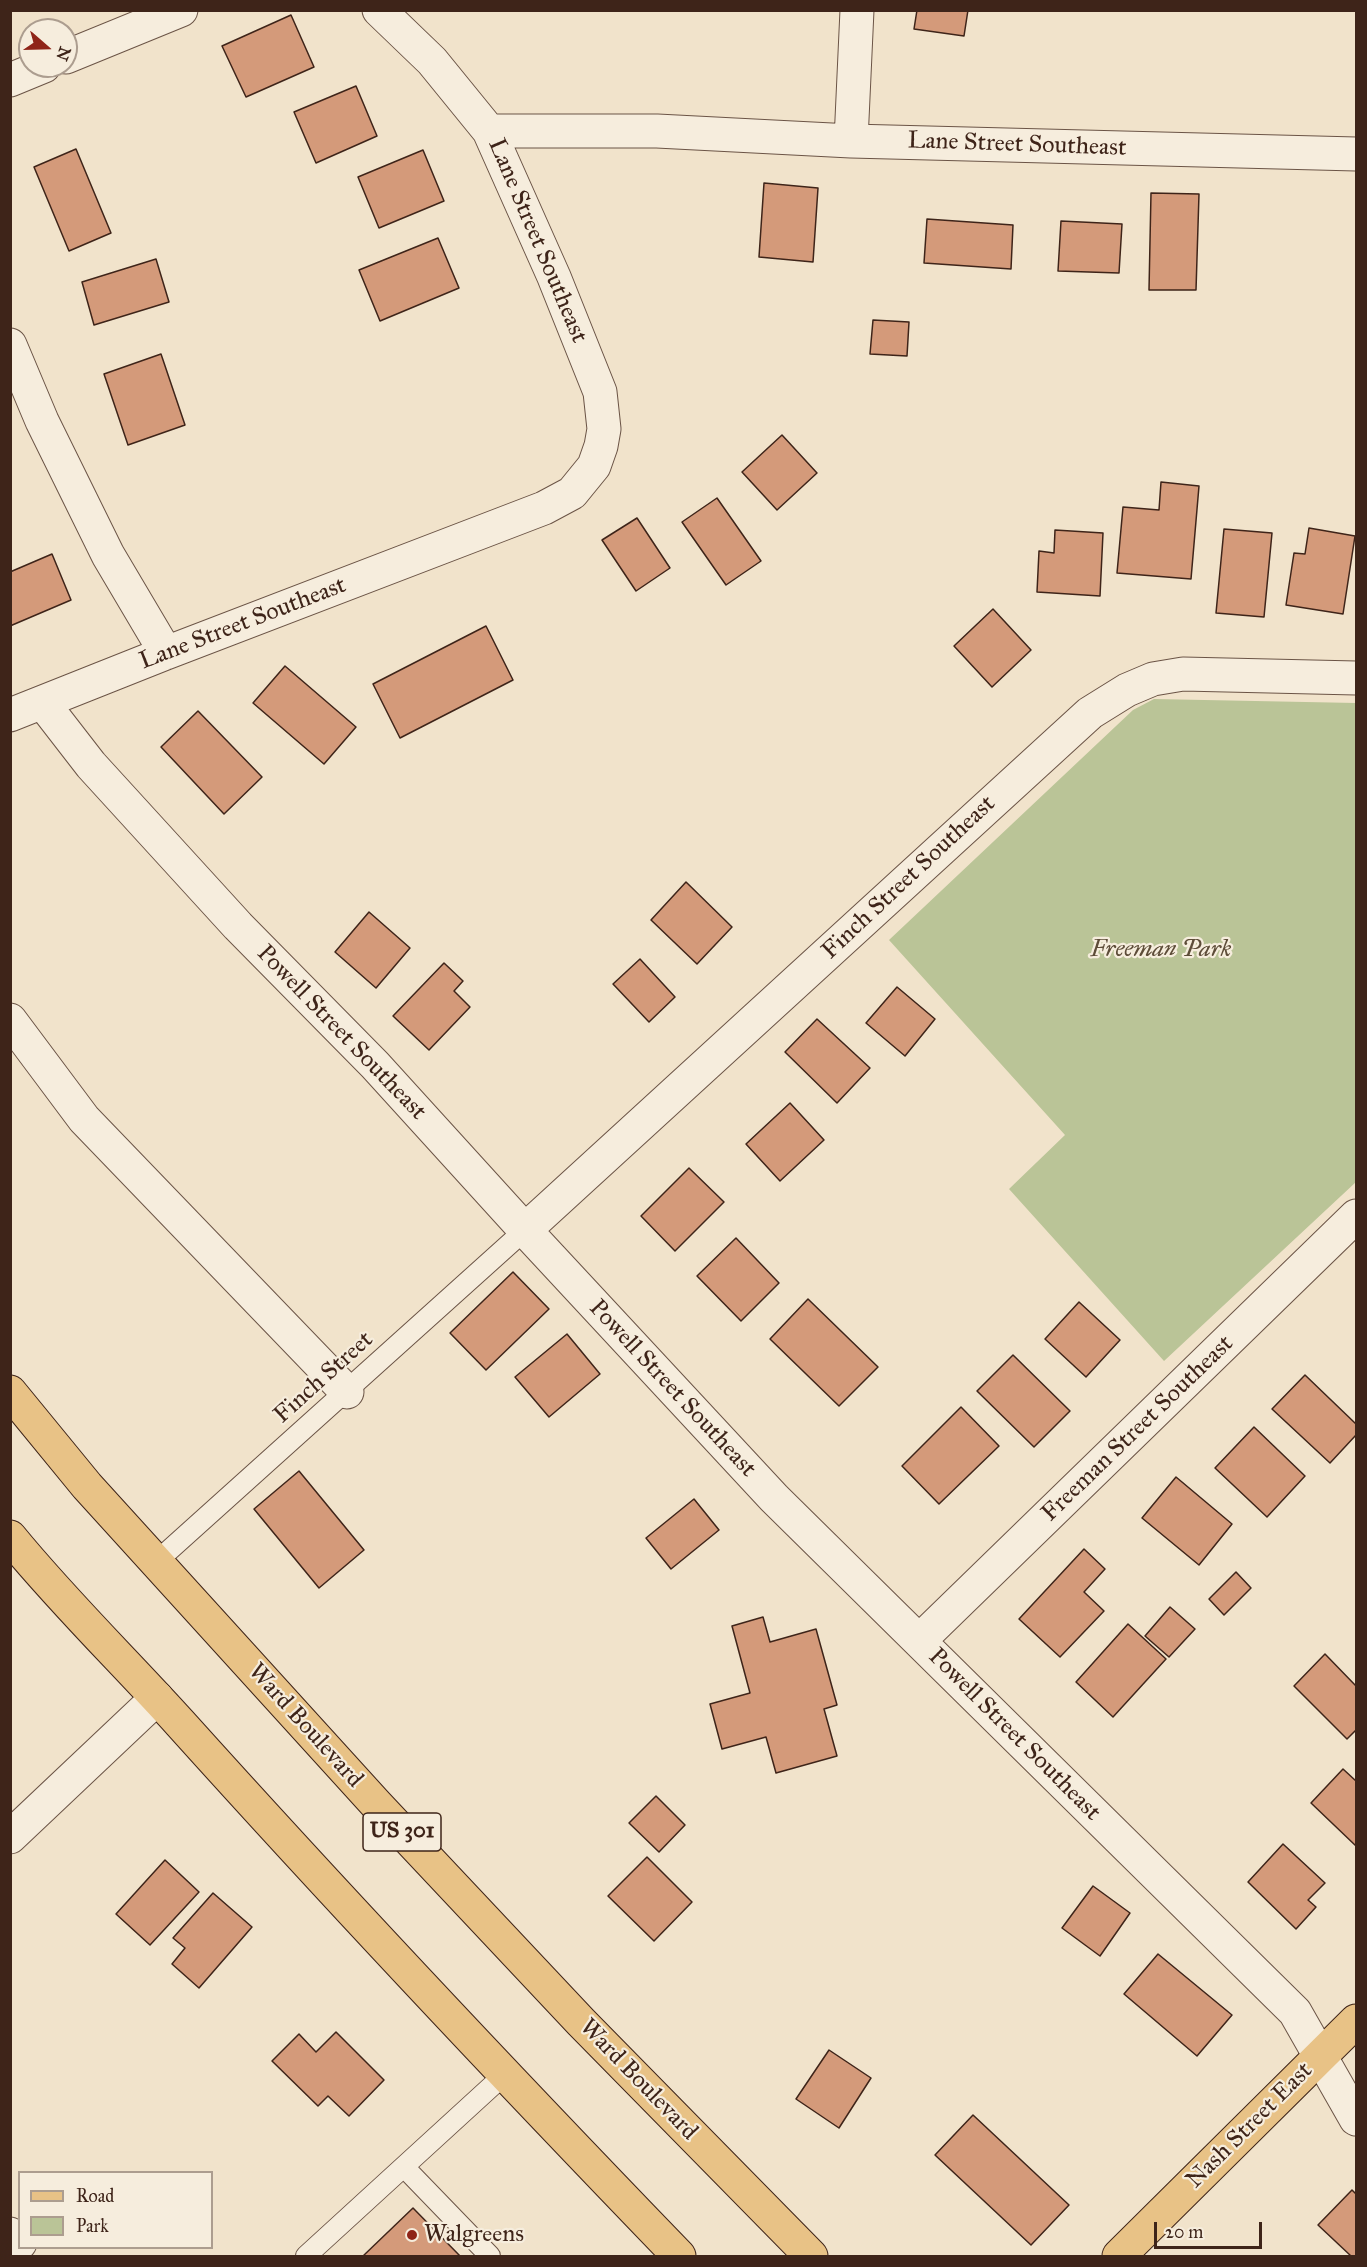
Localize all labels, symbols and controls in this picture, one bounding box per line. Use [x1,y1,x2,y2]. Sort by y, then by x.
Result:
north arrow [18,18,78,78]
text: N [52,44,75,63]
street label: Lane Street Southeast [907,127,1127,163]
street label: Lane Street Southeast [481,135,593,347]
street label: Lane Street Southeast [136,571,350,677]
street label: Finch Street Southeast [816,790,1002,966]
park label: Freeman Park [1091,936,1231,964]
street label: Powell Street Southeast [250,940,432,1126]
street label: Powell Street Southeast [582,1294,762,1484]
street label: Finch Street [268,1326,380,1430]
street label: Freeman Street Southeast [1036,1330,1240,1528]
street label: Powell Street Southeast [922,1643,1106,1827]
street label: Ward Boulevard [242,1658,368,1794]
road number: US 301 [363,1813,441,1851]
street label: Ward Boulevard [573,2013,703,2147]
street label: Nash Street East [1181,2057,1319,2195]
legend [18,2171,213,2249]
text: Road [76,2185,114,2207]
scale bar [1157,2210,1265,2248]
text: Park [76,2215,109,2237]
place label: Walgreens [424,2221,524,2249]
text: 20 m [1165,2221,1203,2243]
marker: Walgreens [405,2228,419,2242]

